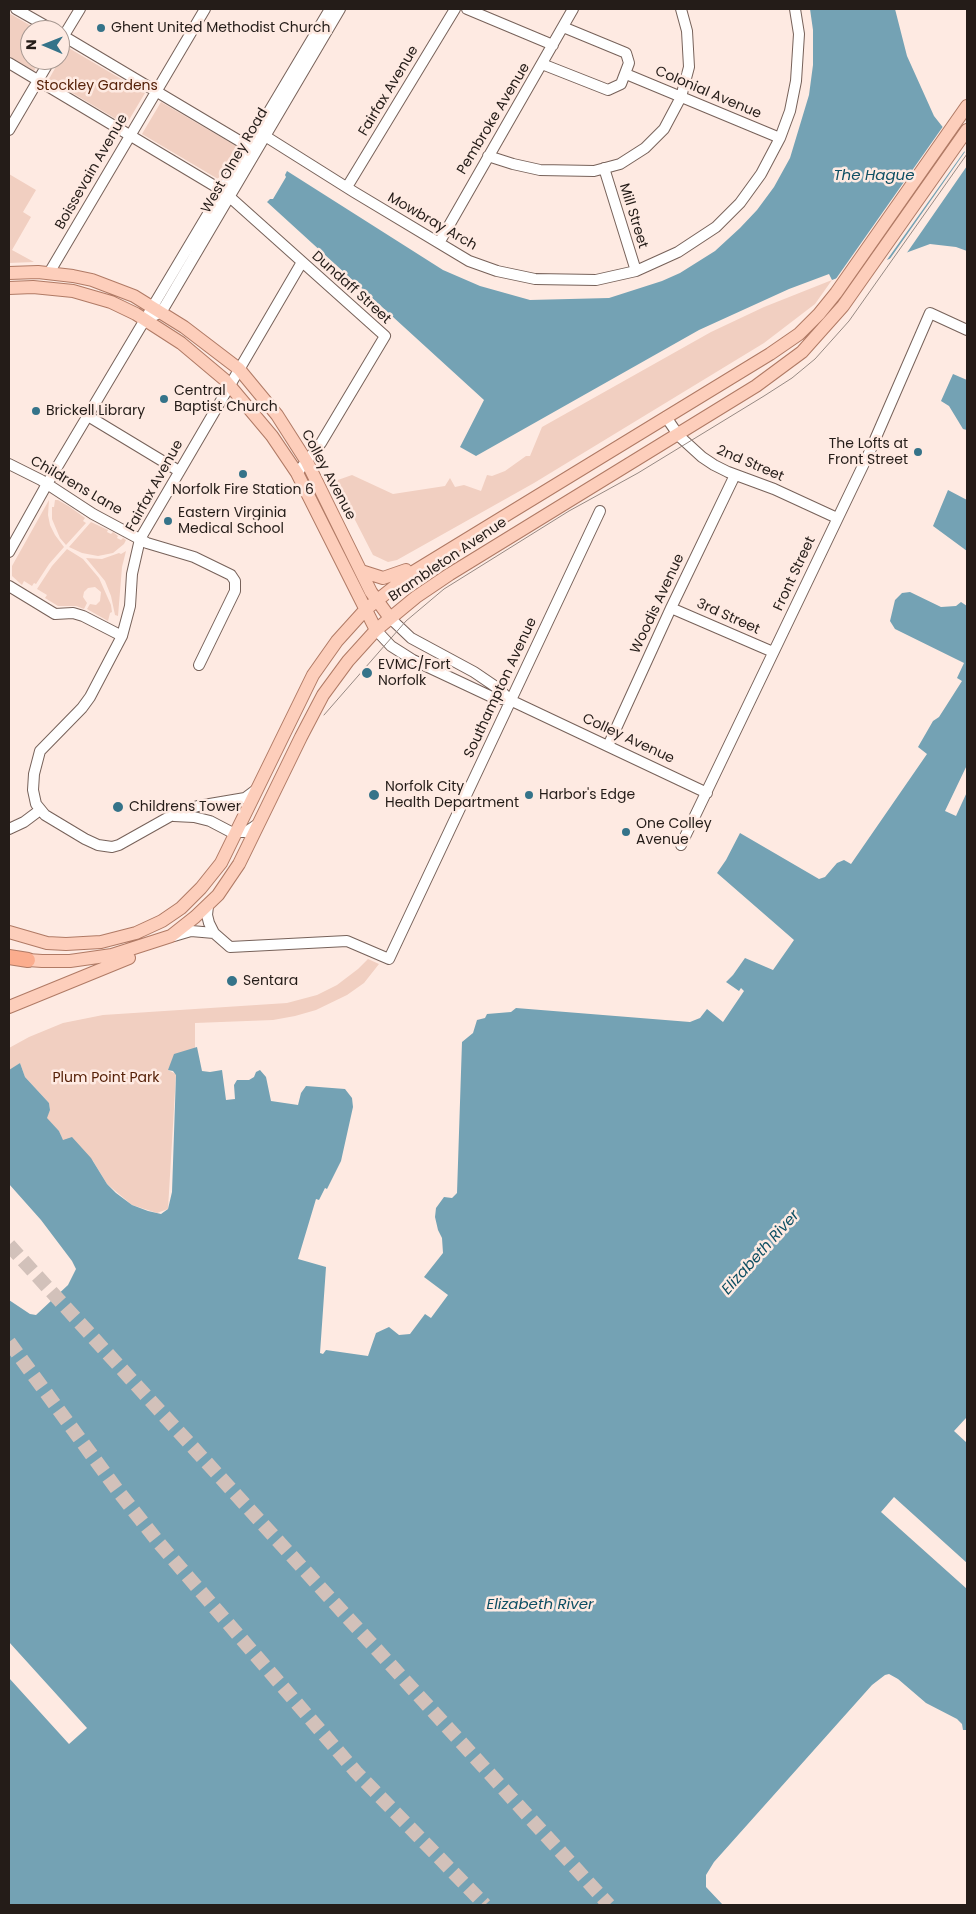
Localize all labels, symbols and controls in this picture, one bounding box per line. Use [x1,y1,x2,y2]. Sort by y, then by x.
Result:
north arrow [20,20,70,70]
place label: Ghent United Methodist Church [111,20,330,36]
marker: Ghent United Methodist Church [95,22,107,34]
text: N [21,39,41,50]
street label: Fairfax Avenue [355,43,423,139]
street label: Pembroke Avenue [454,60,534,178]
street label: Colonial Avenue [652,63,764,123]
park label: Stockley Gardens [36,78,158,94]
street label: West Olney Road [198,105,272,217]
street label: Boissevain Avenue [52,111,132,233]
water label: The Hague [833,167,915,185]
street label: Mill Street [615,181,651,251]
street label: Mowbray Arch [384,190,480,254]
street label: Dundaff Street [308,248,394,328]
place label: Central Baptist Church [174,383,278,416]
marker: Central Baptist Church [158,393,170,405]
place label: Brickell Library [46,403,145,419]
marker: Brickell Library [30,405,42,417]
street label: Colley Avenue [297,427,359,523]
place label: The Lofts at Front Street [828,436,908,468]
street label: Fairfax Avenue [123,437,187,535]
street label: 2nd Street [714,442,786,486]
marker: The Lofts at Front Street [912,446,924,458]
street label: Childrens Lane [27,453,125,519]
marker: Norfolk Fire Station 6 [237,468,249,480]
place label: Norfolk Fire Station 6 [172,482,314,498]
place label: Eastern Virginia Medical School [178,505,287,538]
street label: Brambleton Avenue [386,514,510,606]
marker: Eastern Virginia Medical School [162,515,174,527]
street label: Front Street [770,534,820,614]
street label: Woodis Avenue [628,551,688,657]
street label: 3rd Street [694,596,762,638]
street label: Southampton Avenue [461,615,541,761]
place label: EVMC/Fort Norfolk [378,657,451,690]
marker: EVMC/Fort Norfolk [360,666,374,680]
street label: Colley Avenue [579,710,677,768]
place label: Norfolk City Health Department [385,779,519,812]
place label: Harbor's Edge [539,787,635,803]
marker: Norfolk City Health Department [367,788,381,802]
marker: Harbor's Edge [523,789,535,801]
place label: Childrens Tower [129,799,241,815]
marker: Childrens Tower [111,800,125,814]
place label: One Colley Avenue [636,816,712,849]
marker: One Colley Avenue [620,826,632,838]
place label: Sentara [243,973,298,989]
marker: Sentara [225,974,239,988]
park label: Plum Point Park [53,1070,159,1086]
water label: Elizabeth River [718,1207,804,1299]
water label: Elizabeth River [486,1596,594,1614]

